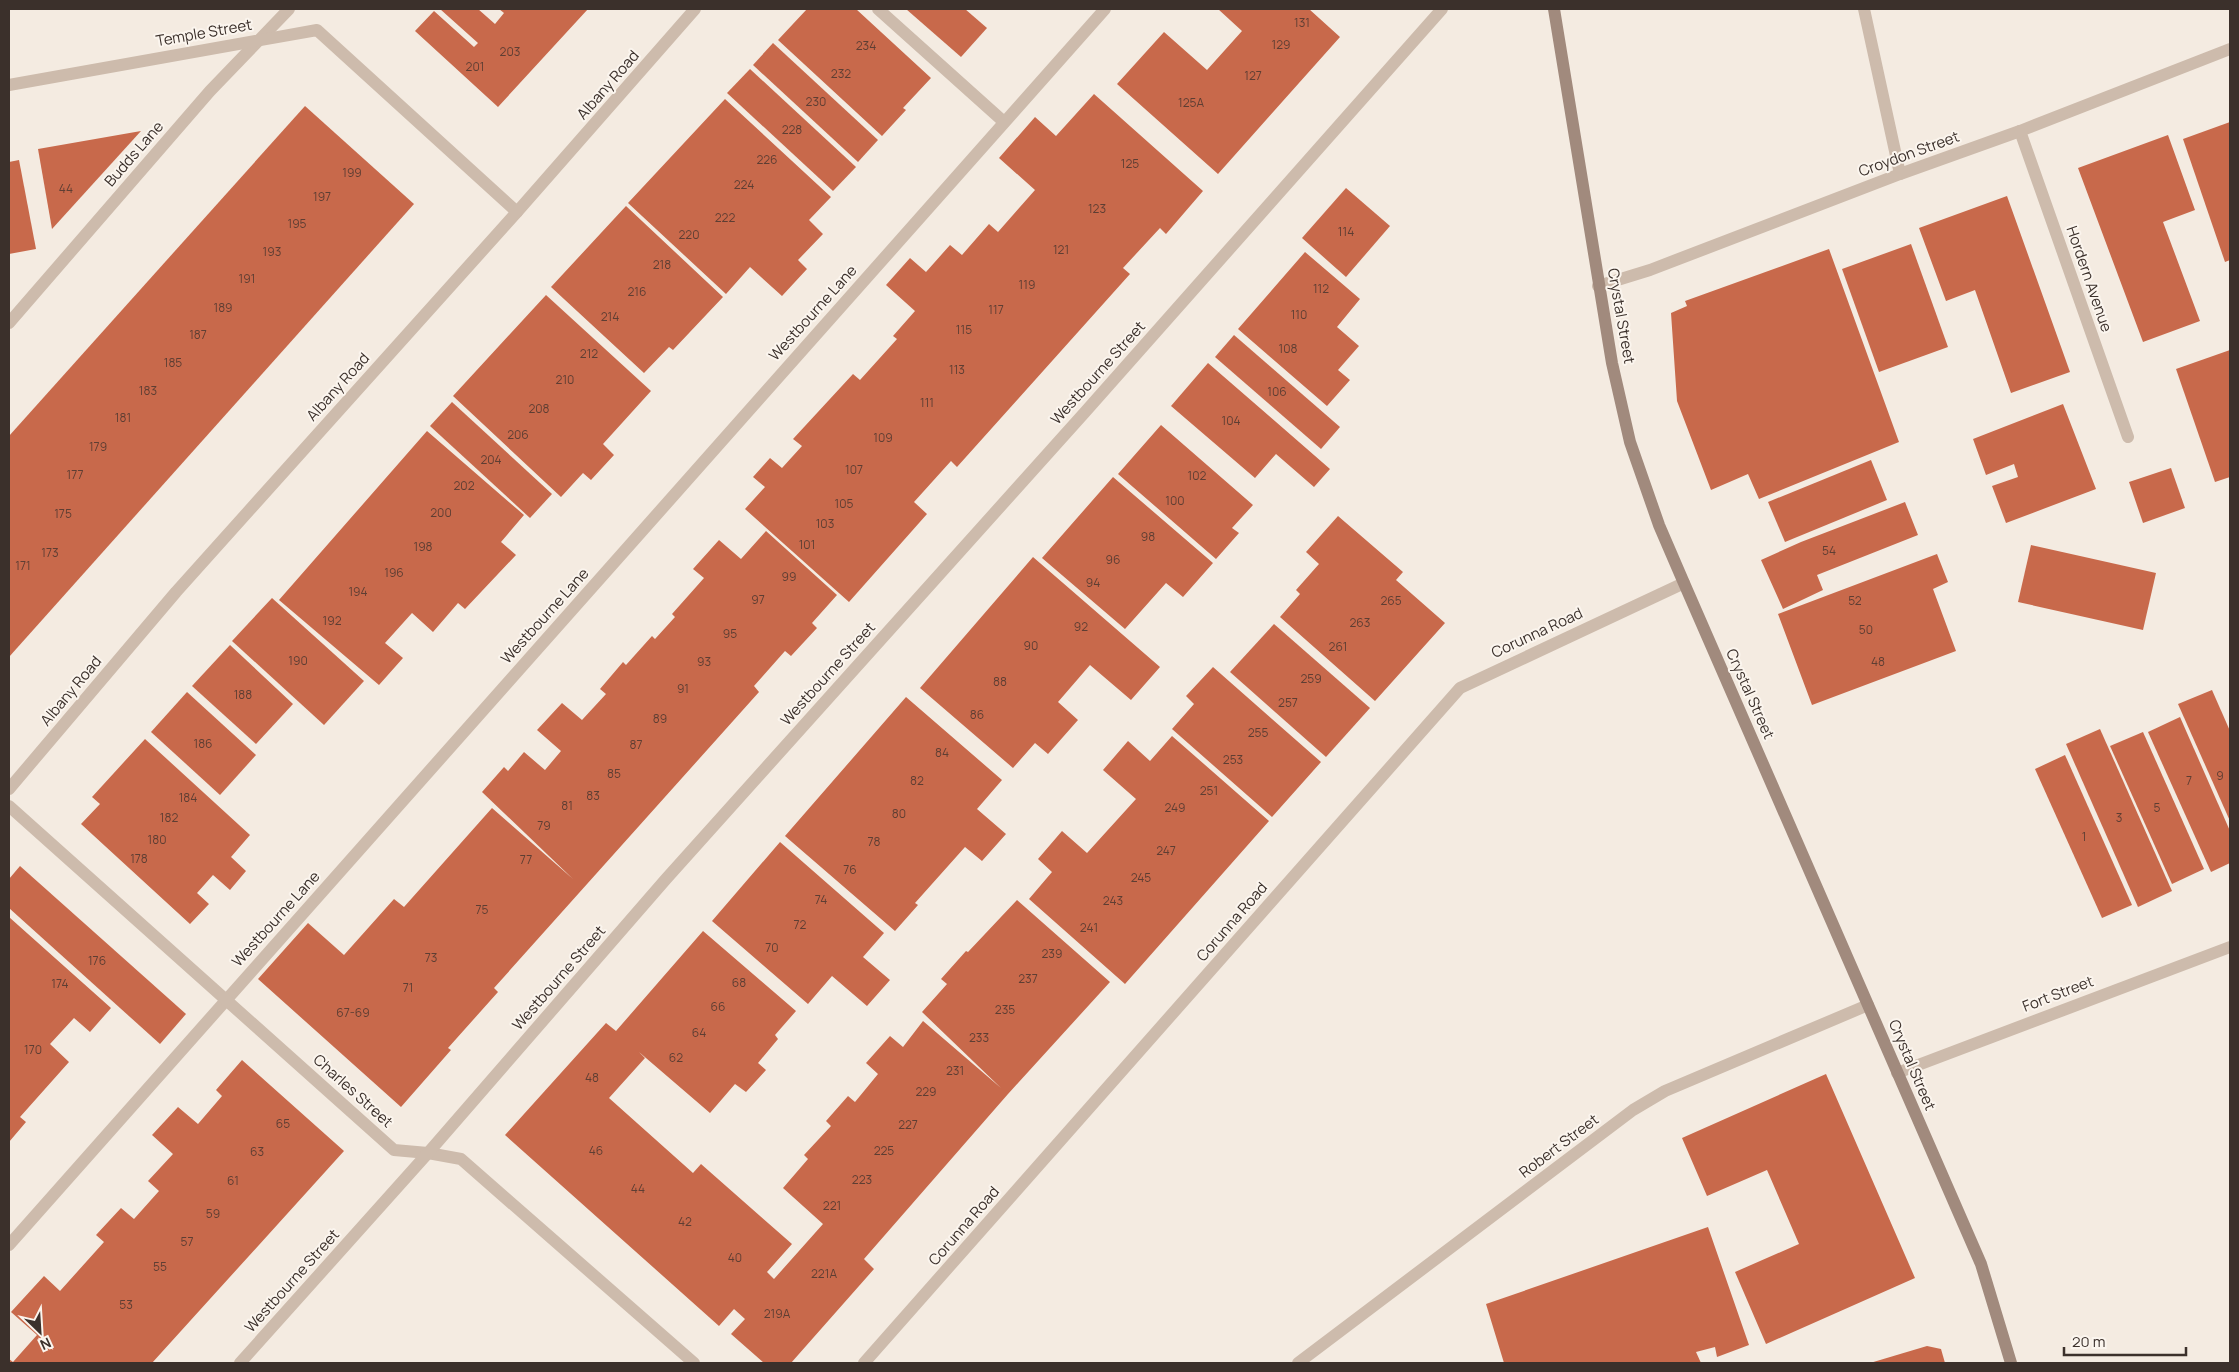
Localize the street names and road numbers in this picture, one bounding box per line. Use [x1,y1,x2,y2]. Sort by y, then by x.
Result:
street label: Temple Street [154,14,254,51]
street label: Albany Road [572,46,644,124]
street label: Budds Lane [99,116,168,191]
street label: Croydon Street [1855,126,1962,182]
street label: Hordern Avenue [2062,223,2117,335]
street label: Westbourne Lane [764,260,861,365]
street label: Crystal Street [1603,266,1640,365]
street label: Westbourne Street [1045,316,1150,429]
street label: Albany Road [301,348,374,425]
street label: Westbourne Lane [496,563,593,668]
street label: Corunna Road [1488,602,1586,663]
street label: Westbourne Street [775,617,880,730]
street label: Crystal Street [1721,645,1780,742]
street label: Albany Road [35,651,106,730]
street label: Westbourne Lane [227,866,324,971]
street label: Corunna Road [1191,878,1272,966]
street label: Westbourne Street [507,921,610,1035]
street label: Fort Street [2019,970,2096,1017]
street label: Crystal Street [1884,1016,1941,1113]
street label: Charles Street [309,1049,398,1132]
street label: Robert Street [1515,1109,1603,1182]
street label: Corunna Road [923,1182,1004,1270]
street label: Westbourne Street [239,1224,344,1337]

